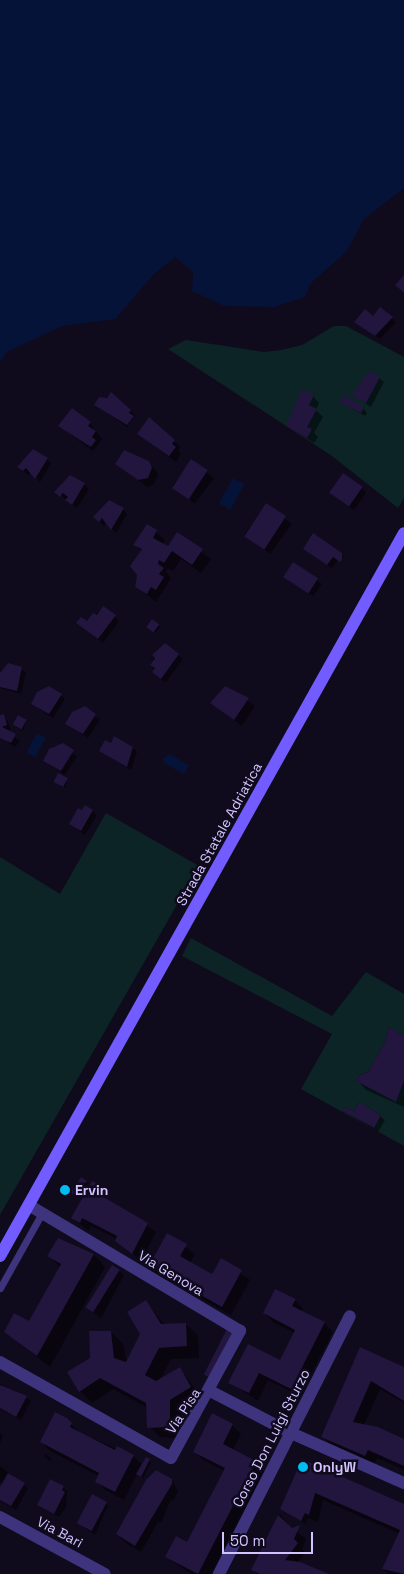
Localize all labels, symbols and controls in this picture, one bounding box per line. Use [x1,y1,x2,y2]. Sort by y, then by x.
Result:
street label: Strada Statale Adriatica [173,759,265,909]
place label: Ervin [75,1182,108,1198]
marker: Ervin [59,1184,71,1196]
street label: Via Genova [135,1247,207,1299]
street label: Corso Don Luigi Sturzo [229,1366,313,1510]
street label: Via Pisa [162,1385,204,1437]
place label: OnlyW [313,1459,356,1475]
marker: OnlyW [297,1461,309,1473]
street label: Via Bari [34,1513,86,1551]
scale bar [224,1522,315,1554]
text: 50 m [230,1531,265,1550]

